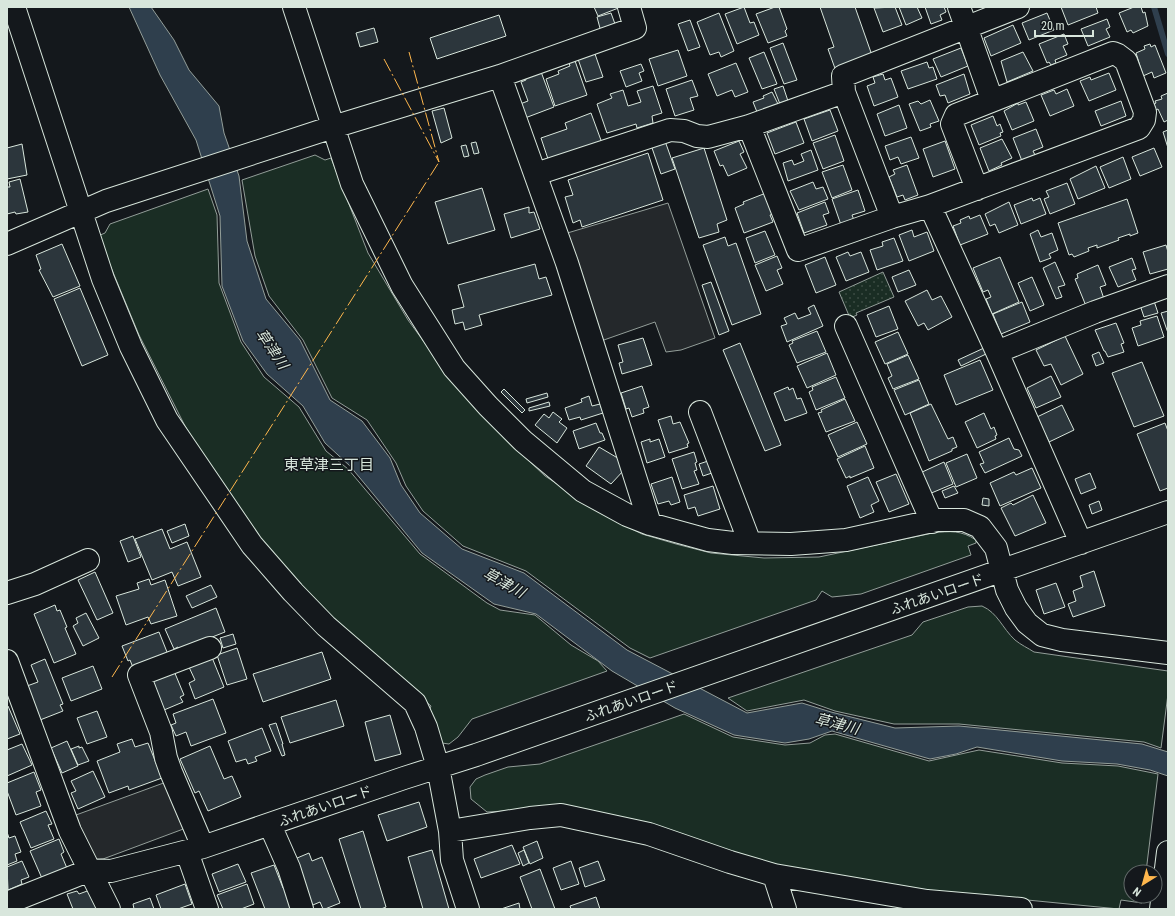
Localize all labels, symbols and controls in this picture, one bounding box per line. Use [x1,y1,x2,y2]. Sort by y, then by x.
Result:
scale bar [1035,12,1093,38]
text: 20 m [1041,19,1065,33]
water label: 草津川 [252,325,293,374]
district label: 東草津三丁目 [284,456,374,474]
water label: 草津川 [480,564,530,603]
street label: ふれあいロード [888,570,986,618]
street label: ふれあいロード [582,677,680,725]
water label: 草津川 [813,710,863,739]
street label: ふれあいロード [276,782,374,830]
north arrow [1123,864,1163,904]
text: N [1130,884,1144,899]

